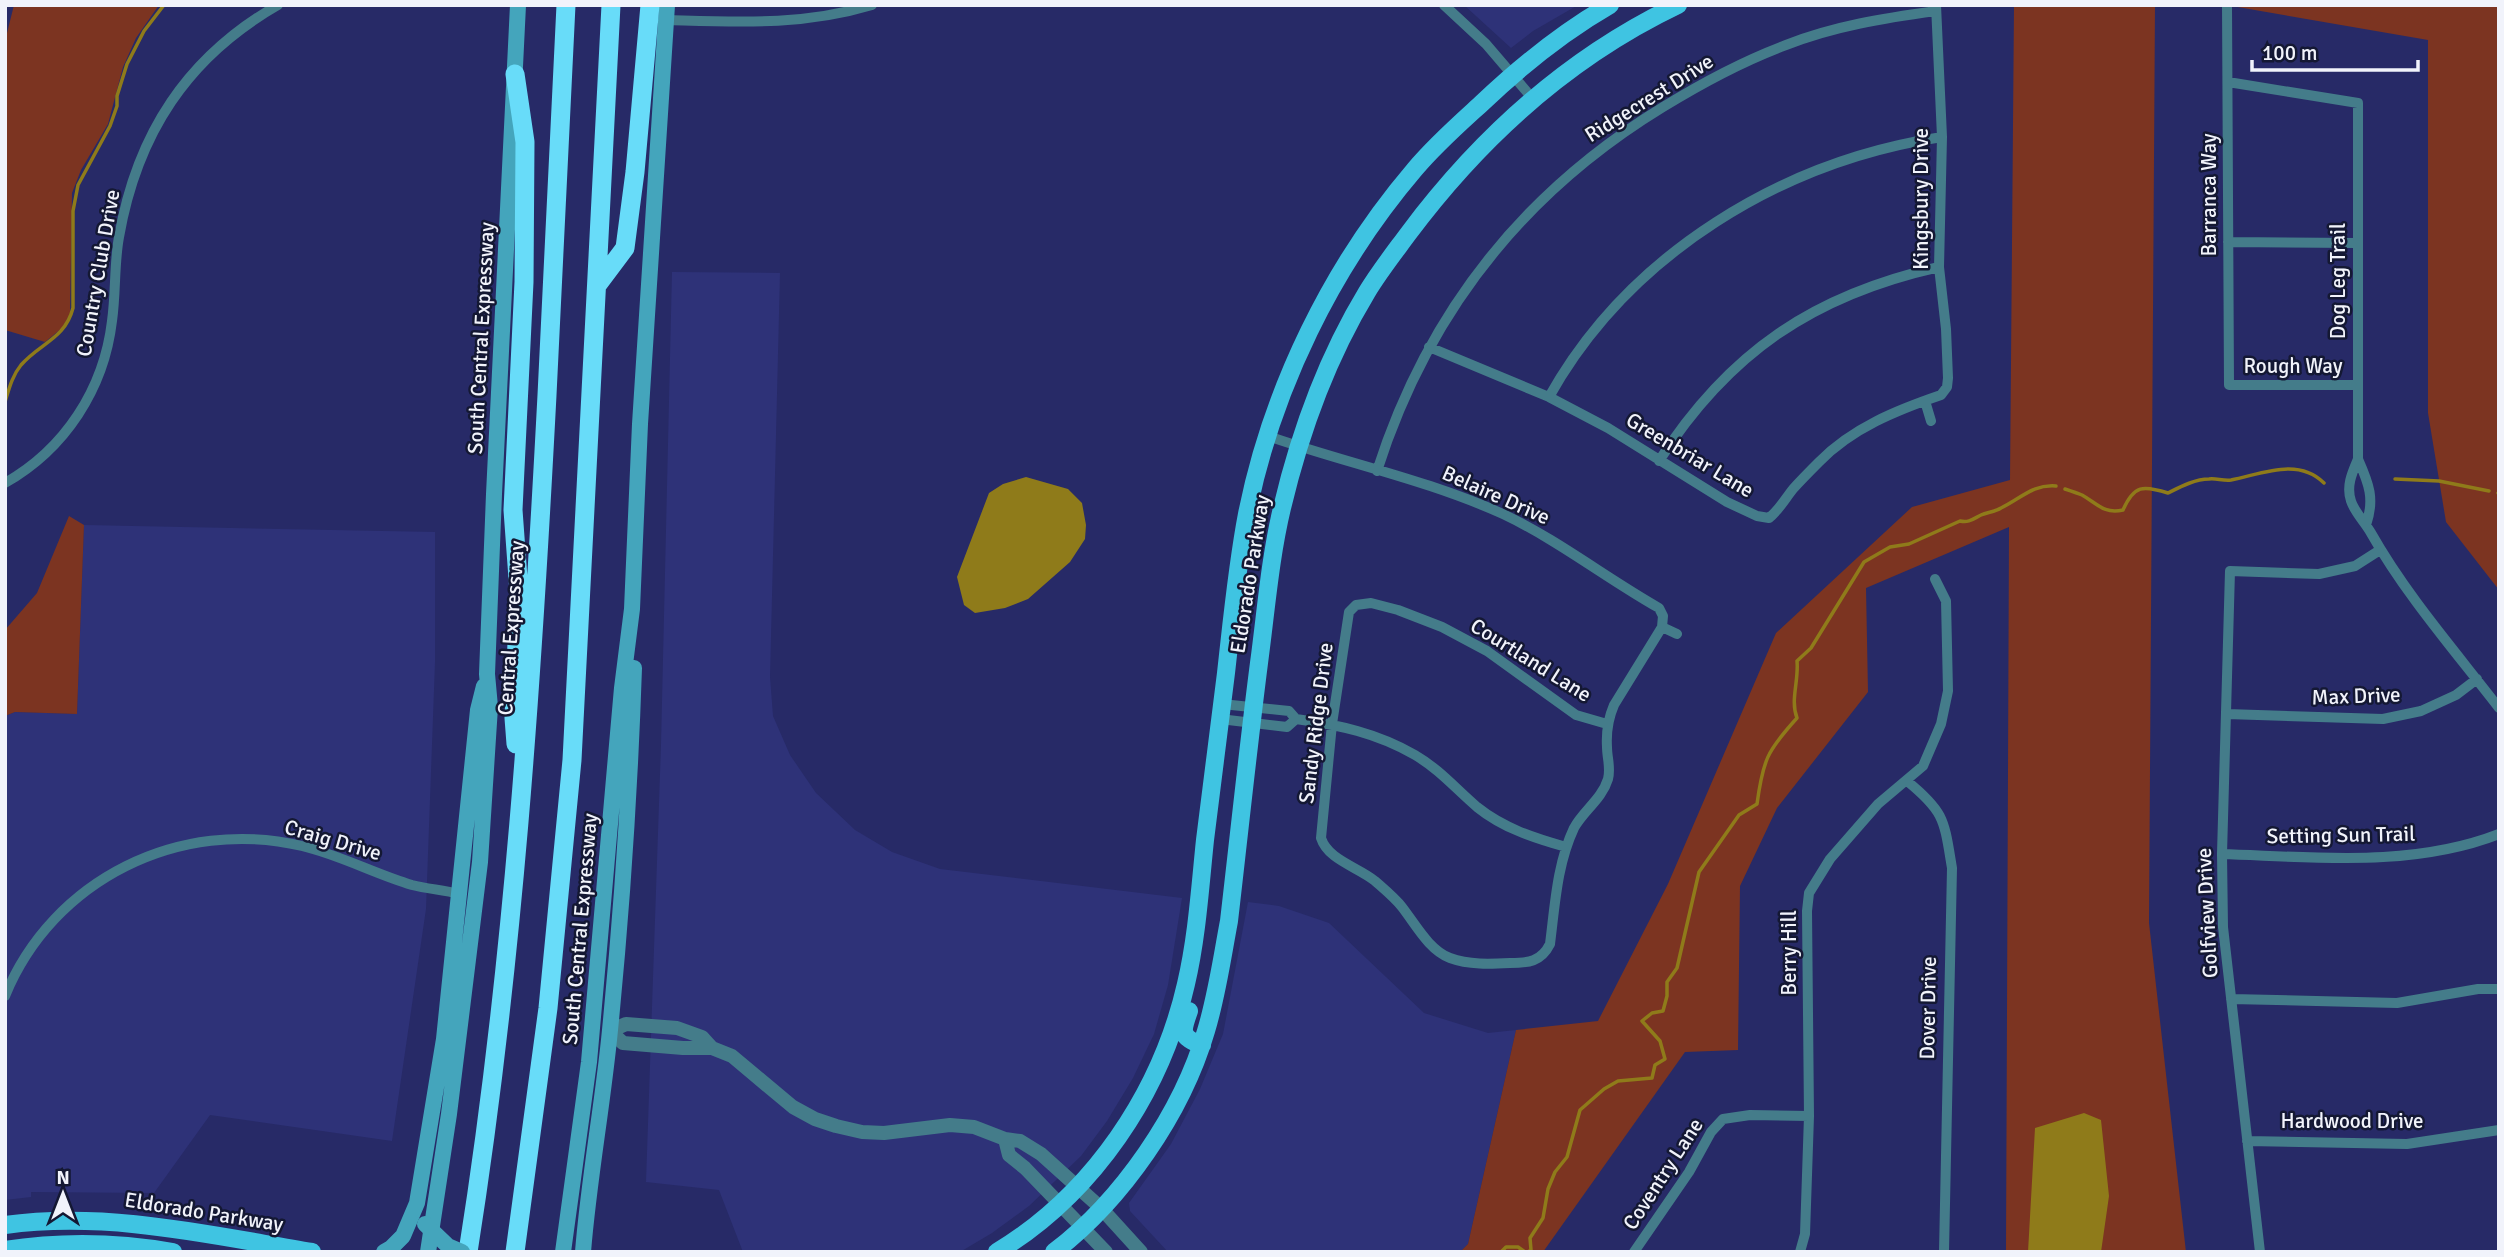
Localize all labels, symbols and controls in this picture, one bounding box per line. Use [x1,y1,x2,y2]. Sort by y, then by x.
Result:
scale bar [2252,28,2418,72]
text: 100 m [2262,40,2317,66]
street label: Ridgecrest Drive [1580,48,1718,148]
street label: Kingsbury Drive [1908,128,1934,270]
street label: Barranca Way [2196,133,2222,257]
street label: Country Club Drive [71,187,125,359]
street label: South Central Expressway [462,221,500,455]
street label: Dog Leg Trail [2325,223,2351,339]
street label: Rough Way [2243,353,2343,379]
street label: Greenbriar Lane [1621,407,1759,503]
street label: Belaire Drive [1438,460,1554,530]
street label: Eldorado Parkway [1225,493,1275,655]
street label: Central Expressway [492,540,530,716]
street label: Courtland Lane [1466,612,1596,708]
street label: Sandy Ridge Drive [1293,641,1339,805]
street label: Max Drive [2311,681,2401,711]
street label: South Central Expressway [557,812,603,1046]
street label: Craig Drive [282,814,384,866]
street label: Setting Sun Trail [2267,821,2415,849]
street label: Golfview Drive [2191,847,2223,979]
street label: Berry Hill [1776,910,1802,996]
street label: Dover Drive [1914,956,1942,1060]
street label: Hardwood Drive [2281,1108,2423,1134]
street label: Coventry Lane [1617,1113,1709,1235]
north arrow [28,1159,98,1229]
text: N [56,1166,70,1190]
street label: Eldorado Parkway [123,1187,285,1237]

